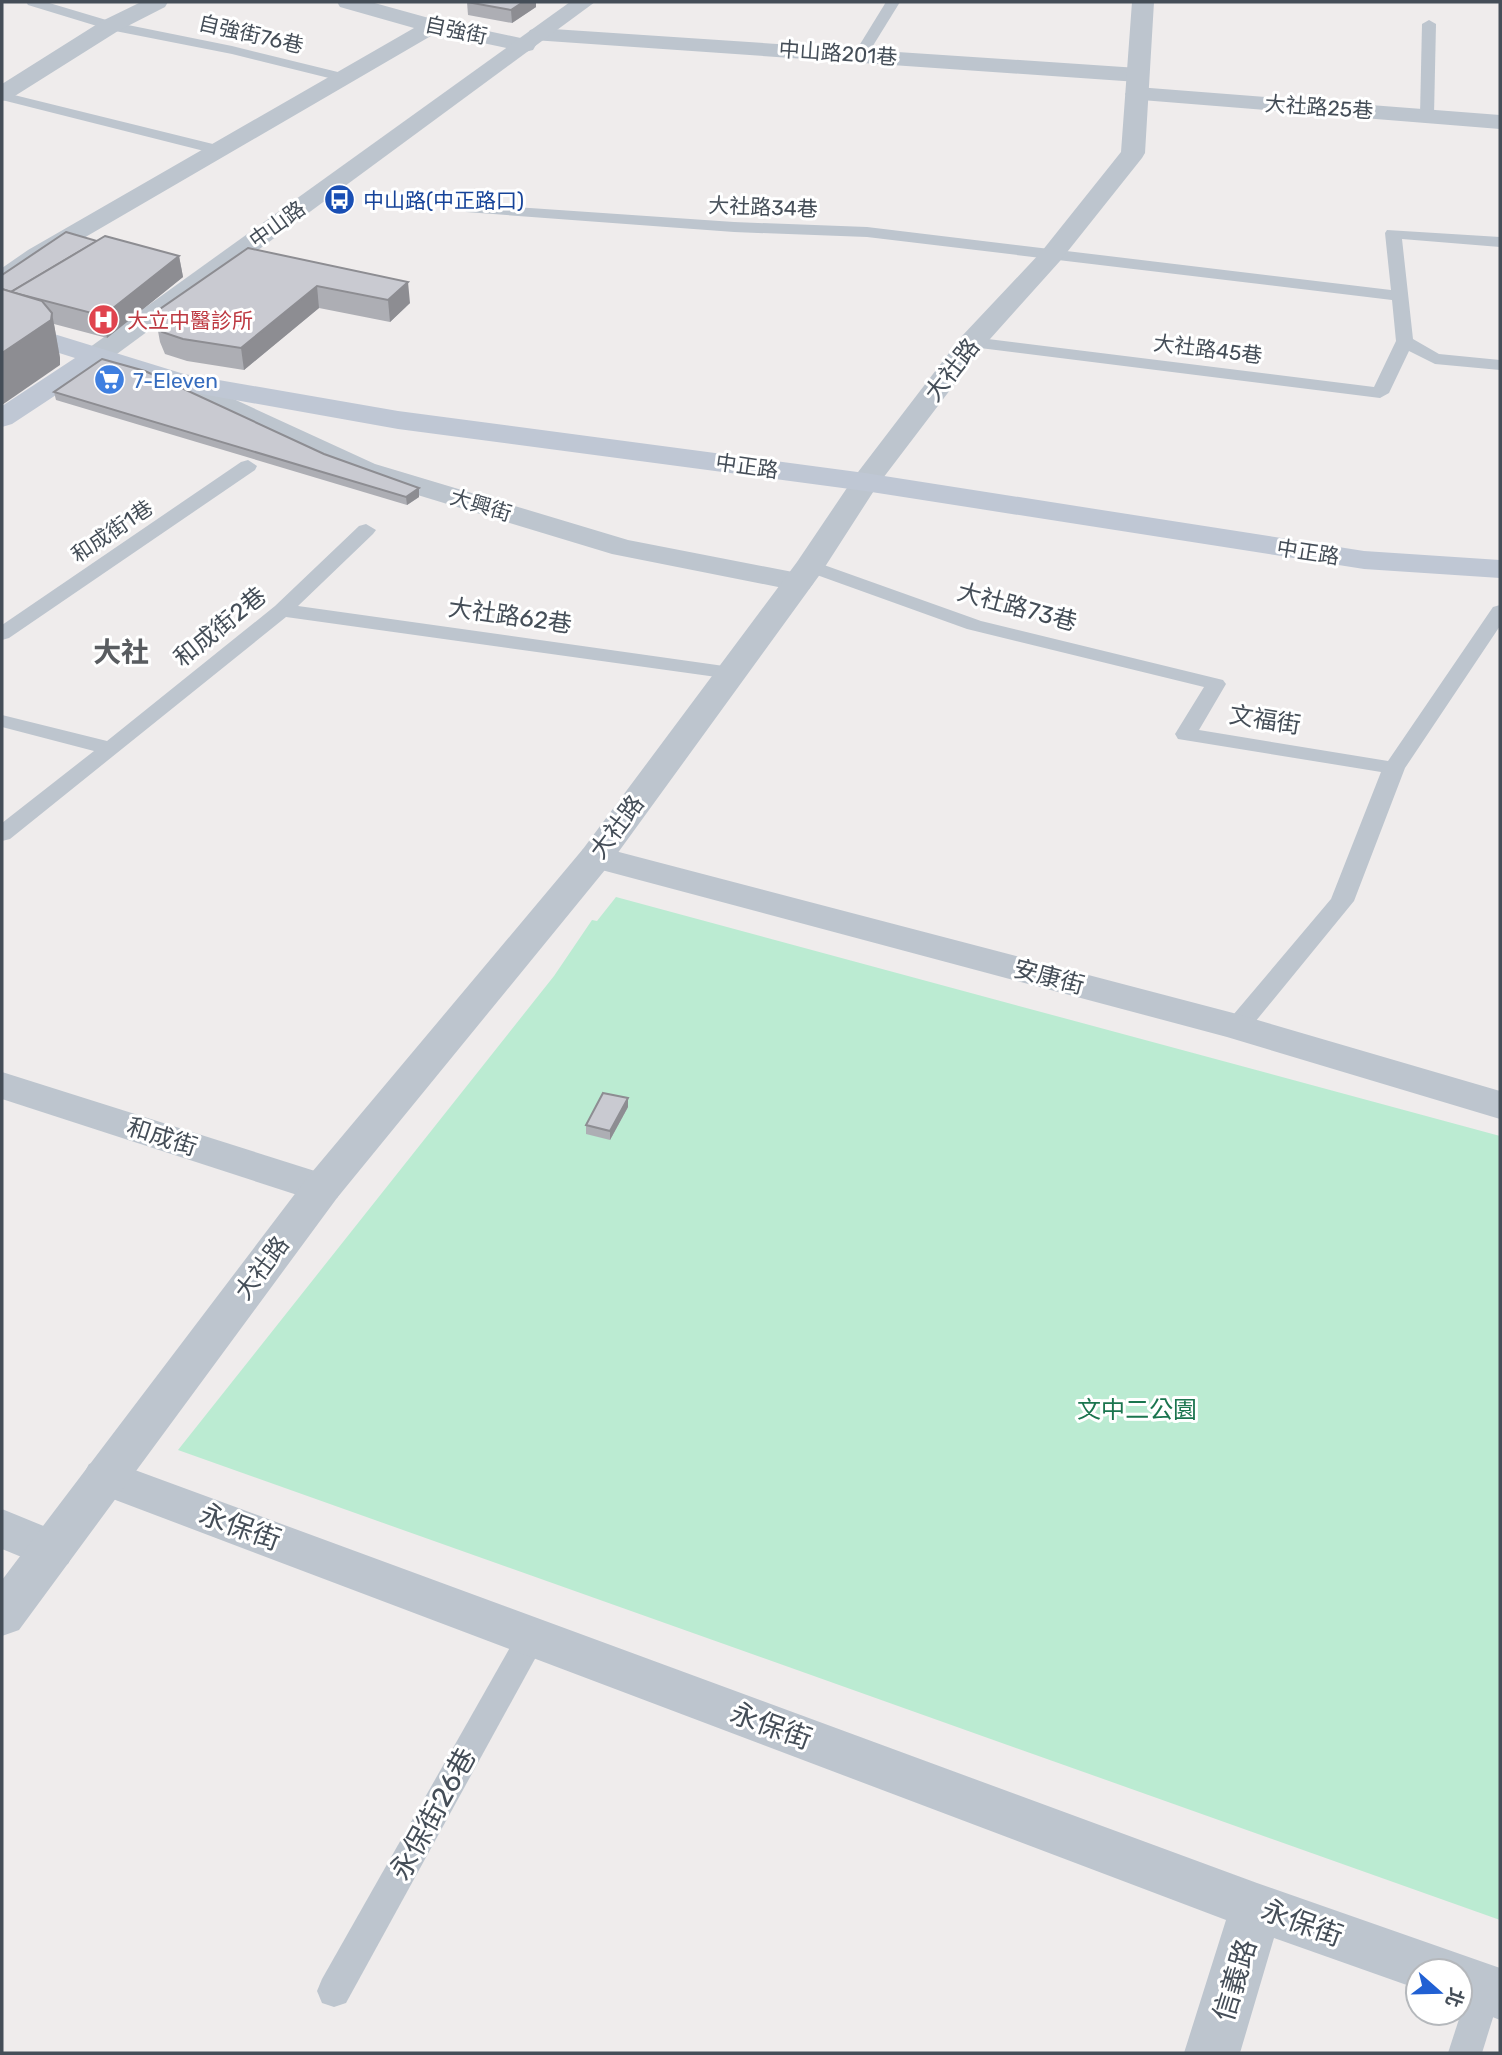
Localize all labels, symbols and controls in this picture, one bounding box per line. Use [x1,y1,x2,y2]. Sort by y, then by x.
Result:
street label: 自強街76巷 [196,10,306,58]
street label: 自強街 [423,11,489,49]
street label: 中山路201巷 [778,36,898,70]
street label: 大社路25巷 [1264,91,1374,123]
bus stop icon: 中山路(中正路口) [323,183,357,217]
place label: 中山路(中正路口) [363,188,524,213]
street label: 大社路34巷 [708,193,818,221]
street label: 中山路 [244,195,310,253]
hospital icon: 大立中醫診所 [87,303,121,337]
place label: 大立中醫診所 [127,308,253,333]
street label: 大社路45巷 [1152,330,1264,368]
street label: 大社路 [919,333,985,407]
supermarket icon: 7-Eleven [93,363,127,397]
place label: 7-Eleven [133,368,218,393]
street label: 中正路 [714,449,780,483]
street label: 大興街 [447,484,515,526]
street label: 和成街1巷 [66,495,158,567]
street label: 中正路 [1275,535,1341,569]
street label: 大社路73巷 [954,578,1080,636]
street label: 和成街2巷 [168,581,272,673]
street label: 大社路62巷 [446,593,574,639]
district label: 大社 [93,636,149,669]
street label: 文福街 [1227,701,1303,739]
street label: 大社路 [584,790,650,864]
street label: 安康街 [1011,954,1087,1000]
street label: 和成街 [123,1113,201,1161]
street label: 大社路 [229,1231,295,1305]
park label: 文中二公園 [1077,1396,1197,1424]
street label: 永保街 [195,1497,285,1557]
street label: 永保街 [726,1696,816,1756]
street label: 永保街26巷 [383,1742,483,1886]
street label: 永保街 [1257,1893,1347,1953]
street label: 信義路 [1207,1935,1263,2025]
north arrow [1404,1957,1474,2027]
text: 北 [1440,1985,1469,2011]

